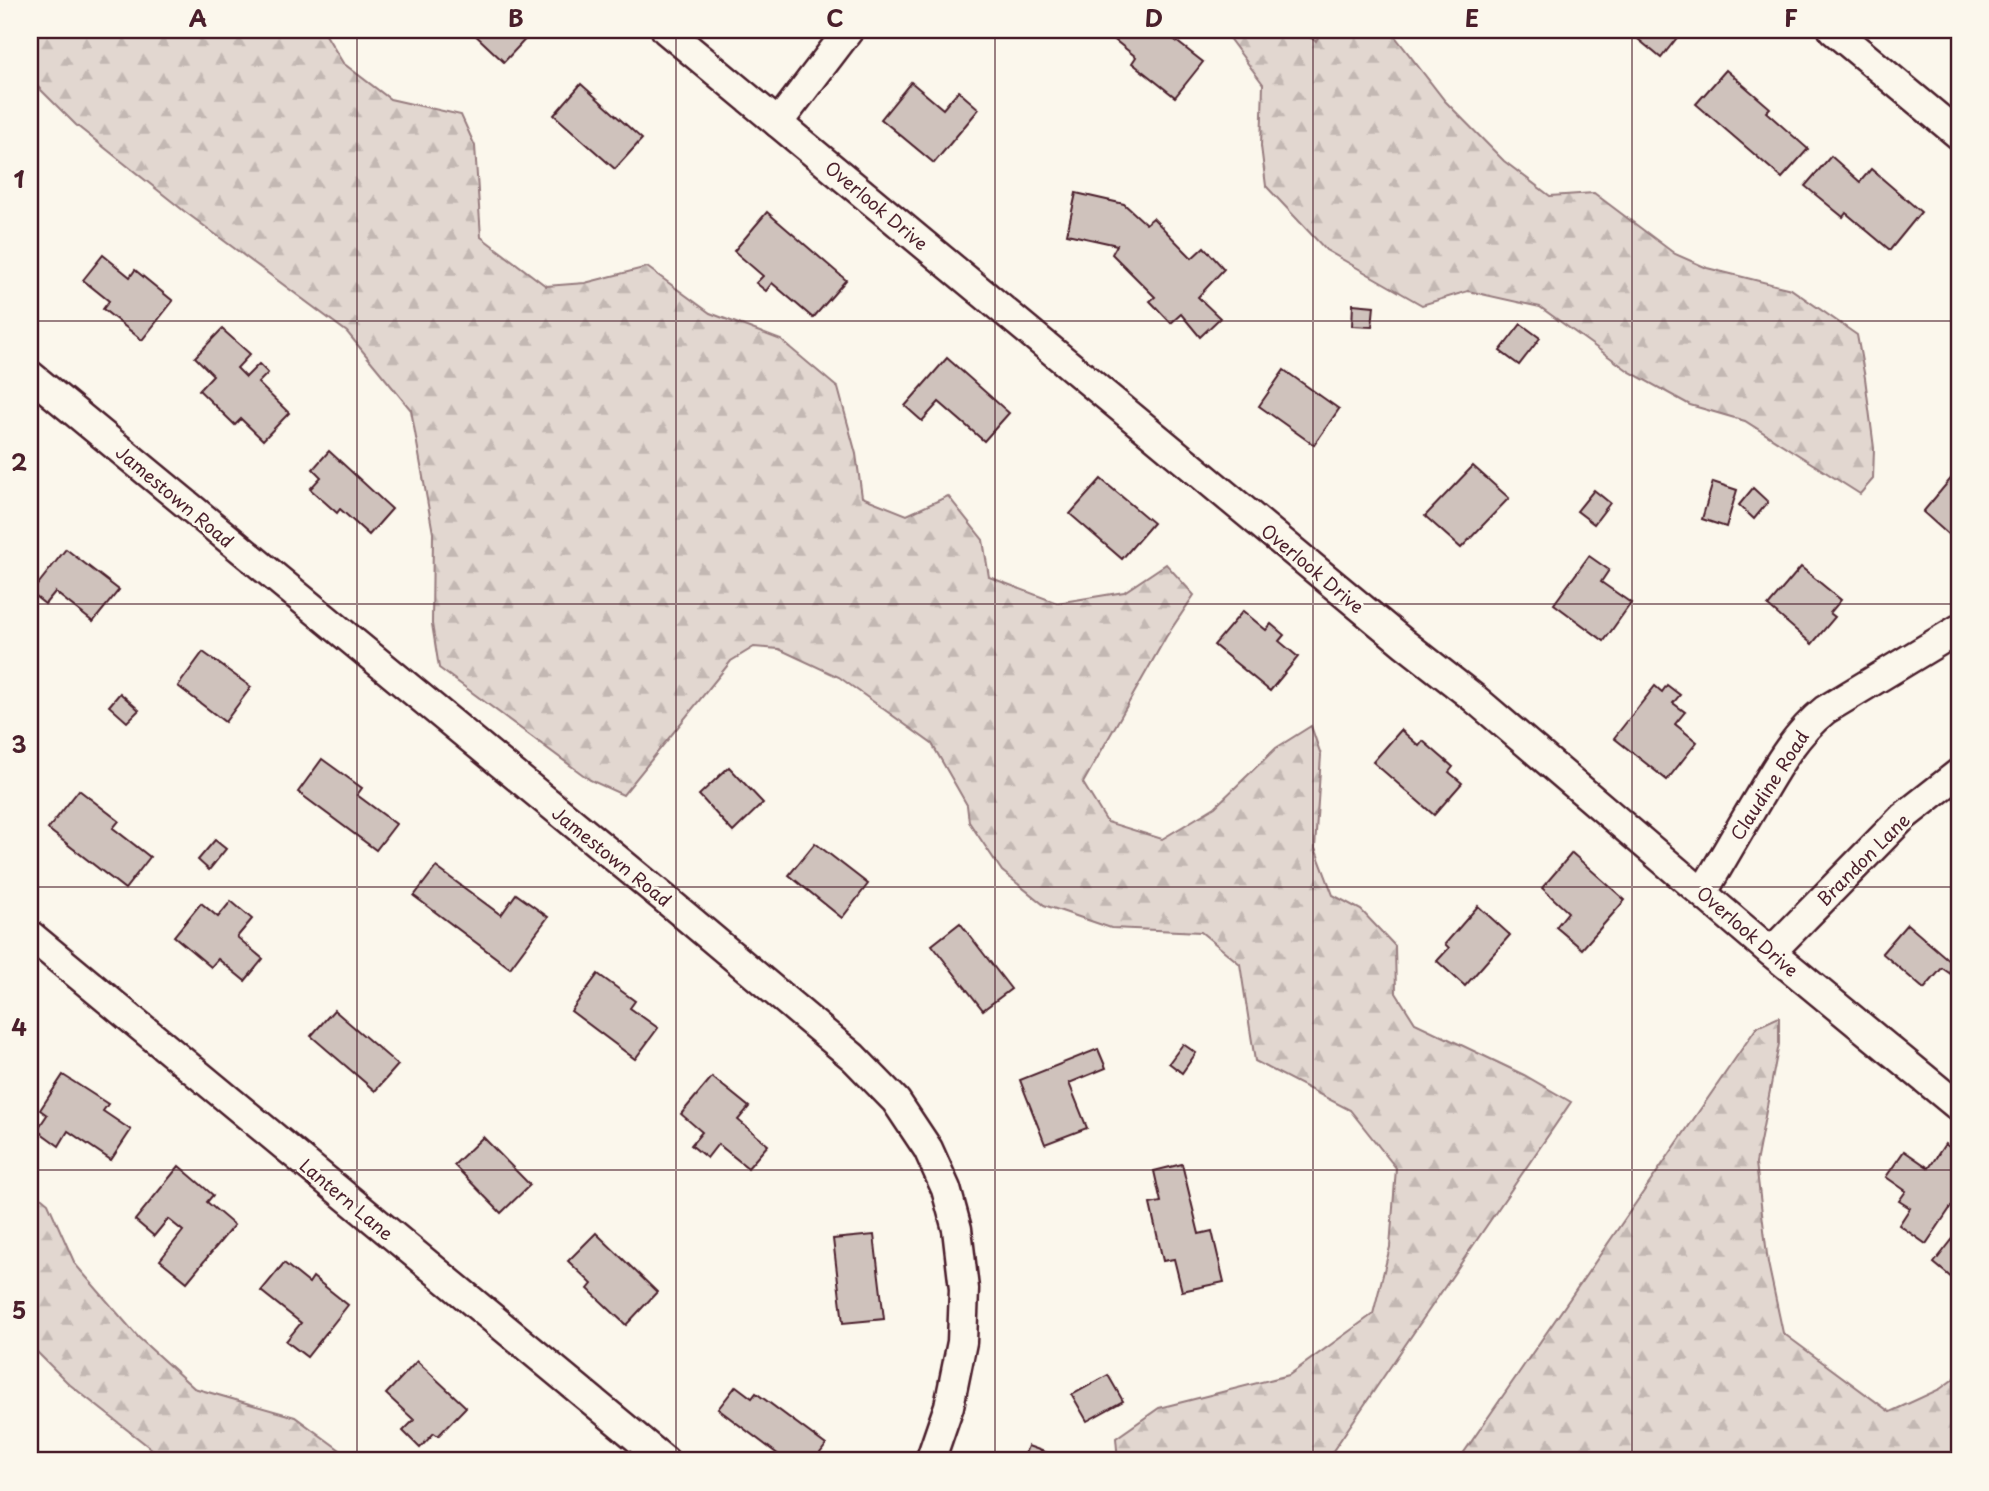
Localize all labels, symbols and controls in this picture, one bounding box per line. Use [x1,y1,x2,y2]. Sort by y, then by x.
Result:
text: A [189,0,207,35]
text: B [508,0,524,35]
text: C [826,0,844,35]
text: D [1145,0,1163,35]
text: E [1465,0,1479,35]
text: F [1784,0,1798,35]
street label: Overlook Drive [820,154,934,256]
text: 1 [14,161,25,196]
street label: Jamestown Road [110,438,240,554]
text: 2 [11,444,27,479]
street label: Overlook Drive [1256,517,1370,619]
street label: Claudine Road [1723,725,1815,845]
text: 3 [11,726,27,761]
street label: Jamestown Road [546,799,678,913]
street label: Brandon Lane [1810,806,1916,912]
street label: Overlook Drive [1691,879,1805,983]
text: 4 [11,1009,27,1044]
street label: Lantern Lane [294,1152,400,1246]
text: 5 [12,1292,26,1327]

